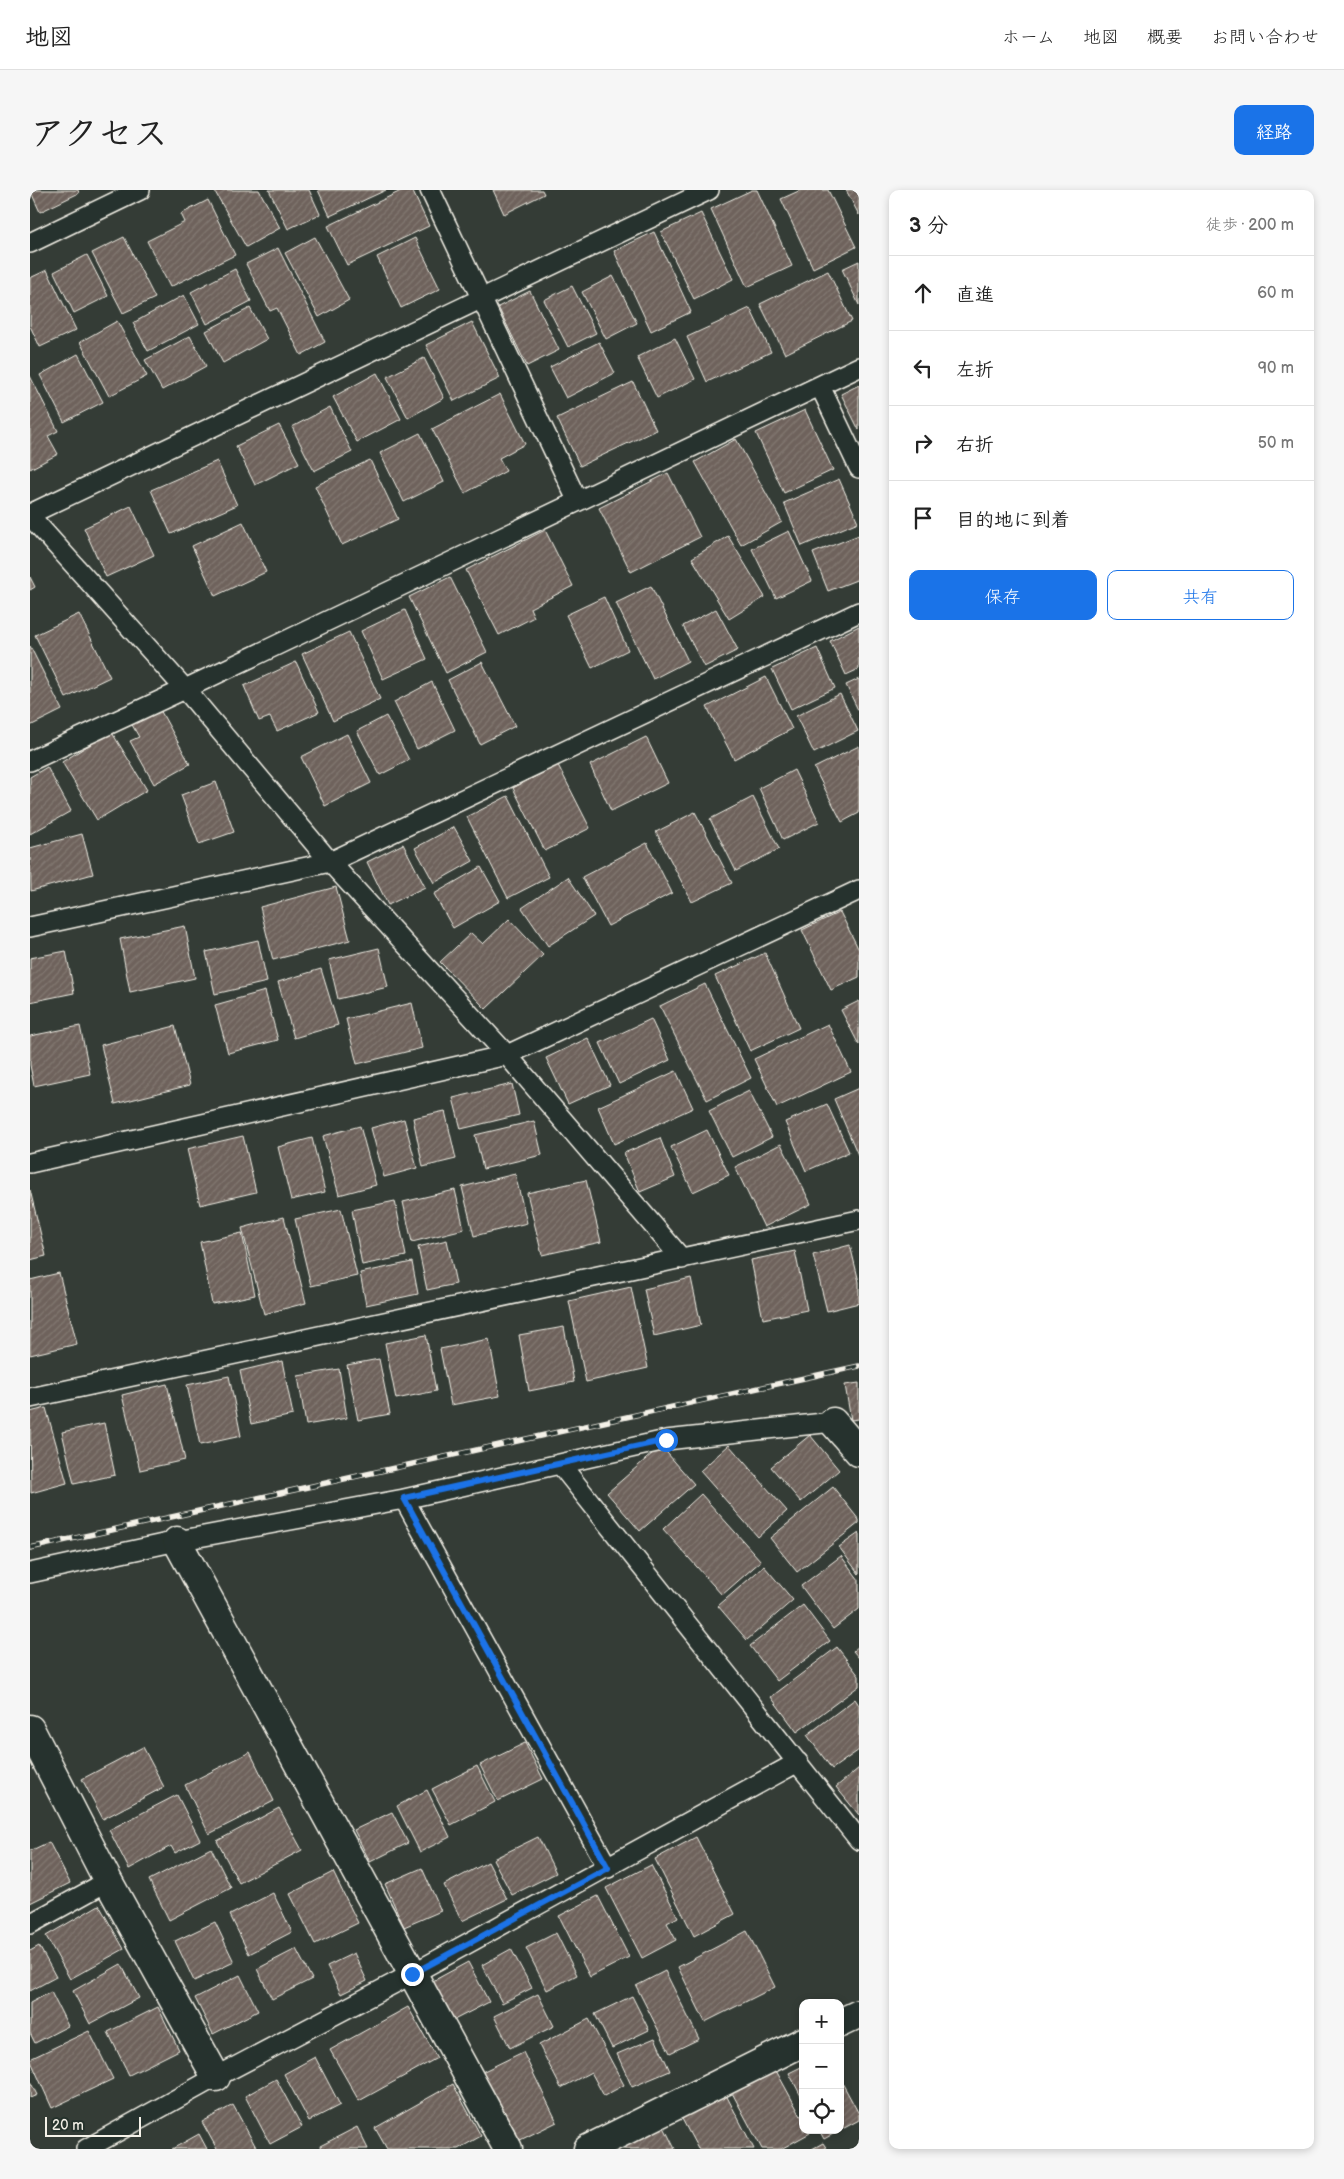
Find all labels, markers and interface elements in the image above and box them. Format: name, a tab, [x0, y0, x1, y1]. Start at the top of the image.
text: 地図	[25, 23, 73, 52]
text: ホーム	[1002, 27, 1055, 48]
text: 地図	[1083, 27, 1119, 48]
text: 概要	[1147, 27, 1183, 48]
text: お問い合わせ	[1211, 27, 1319, 48]
button: 経路	[1234, 105, 1314, 155]
text: アクセス	[30, 113, 168, 156]
text: 3 分	[909, 213, 948, 238]
text: 徒歩 · 200 m	[1206, 216, 1294, 235]
icon: ahead	[909, 279, 937, 307]
text: 直進	[956, 284, 994, 307]
text: 60 m	[1257, 284, 1294, 303]
icon: left	[909, 354, 937, 382]
text: 左折	[956, 359, 994, 382]
text: 90 m	[1258, 359, 1294, 378]
icon: right	[909, 429, 937, 457]
text: 右折	[956, 434, 994, 457]
text: 50 m	[1258, 434, 1294, 453]
icon: arrive	[909, 504, 937, 532]
text: 目的地に到着	[956, 509, 1070, 532]
button: 保存	[909, 570, 1097, 620]
button: 共有	[1107, 570, 1294, 620]
route start	[655, 1429, 678, 1452]
route end	[401, 1963, 424, 1986]
map controls	[799, 1999, 844, 2134]
button: +	[799, 1999, 844, 2044]
button: −	[799, 2044, 844, 2089]
button: locate	[799, 2089, 844, 2134]
scale bar	[45, 2114, 141, 2137]
text: 20 m	[52, 2117, 84, 2134]

